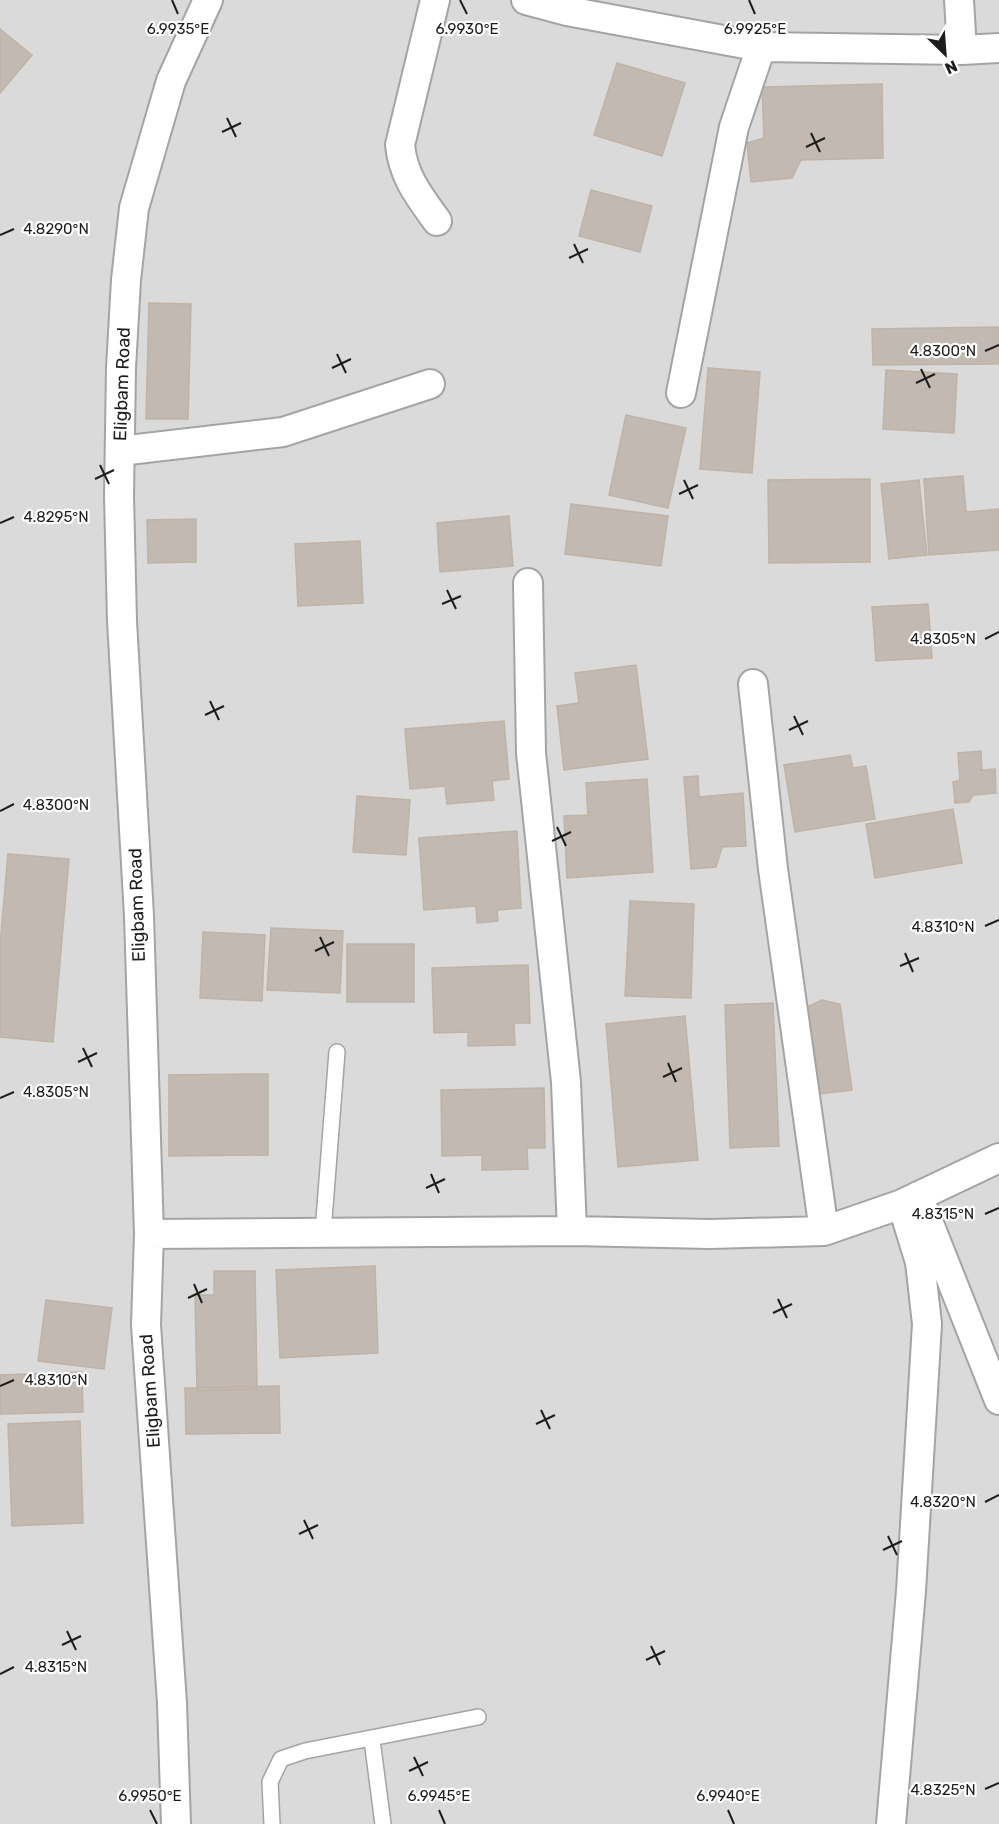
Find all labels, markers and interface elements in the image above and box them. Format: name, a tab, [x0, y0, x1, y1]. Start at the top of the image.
text: 6.9935°E	[147, 20, 209, 38]
text: 6.9930°E	[435, 20, 499, 38]
text: 6.9925°E	[724, 20, 786, 38]
north arrow	[915, 24, 975, 84]
text: N	[942, 56, 960, 78]
text: 4.8290°N	[23, 220, 89, 238]
street label: Eligbam Road	[109, 327, 135, 441]
text: 4.8300°N	[910, 342, 976, 360]
text: 4.8295°N	[23, 508, 89, 526]
text: 4.8305°N	[910, 630, 976, 648]
text: 4.8300°N	[23, 796, 89, 814]
street label: Eligbam Road	[124, 848, 150, 962]
text: 4.8310°N	[911, 918, 975, 936]
text: 4.8305°N	[23, 1083, 89, 1101]
text: 4.8315°N	[912, 1205, 974, 1223]
street label: Eligbam Road	[135, 1333, 165, 1449]
text: 4.8310°N	[24, 1371, 88, 1389]
text: 4.8320°N	[910, 1493, 976, 1511]
text: 4.8315°N	[25, 1658, 87, 1676]
text: 4.8325°N	[910, 1781, 976, 1799]
text: 6.9950°E	[118, 1787, 182, 1805]
text: 6.9945°E	[408, 1787, 470, 1805]
text: 6.9940°E	[696, 1787, 760, 1805]

